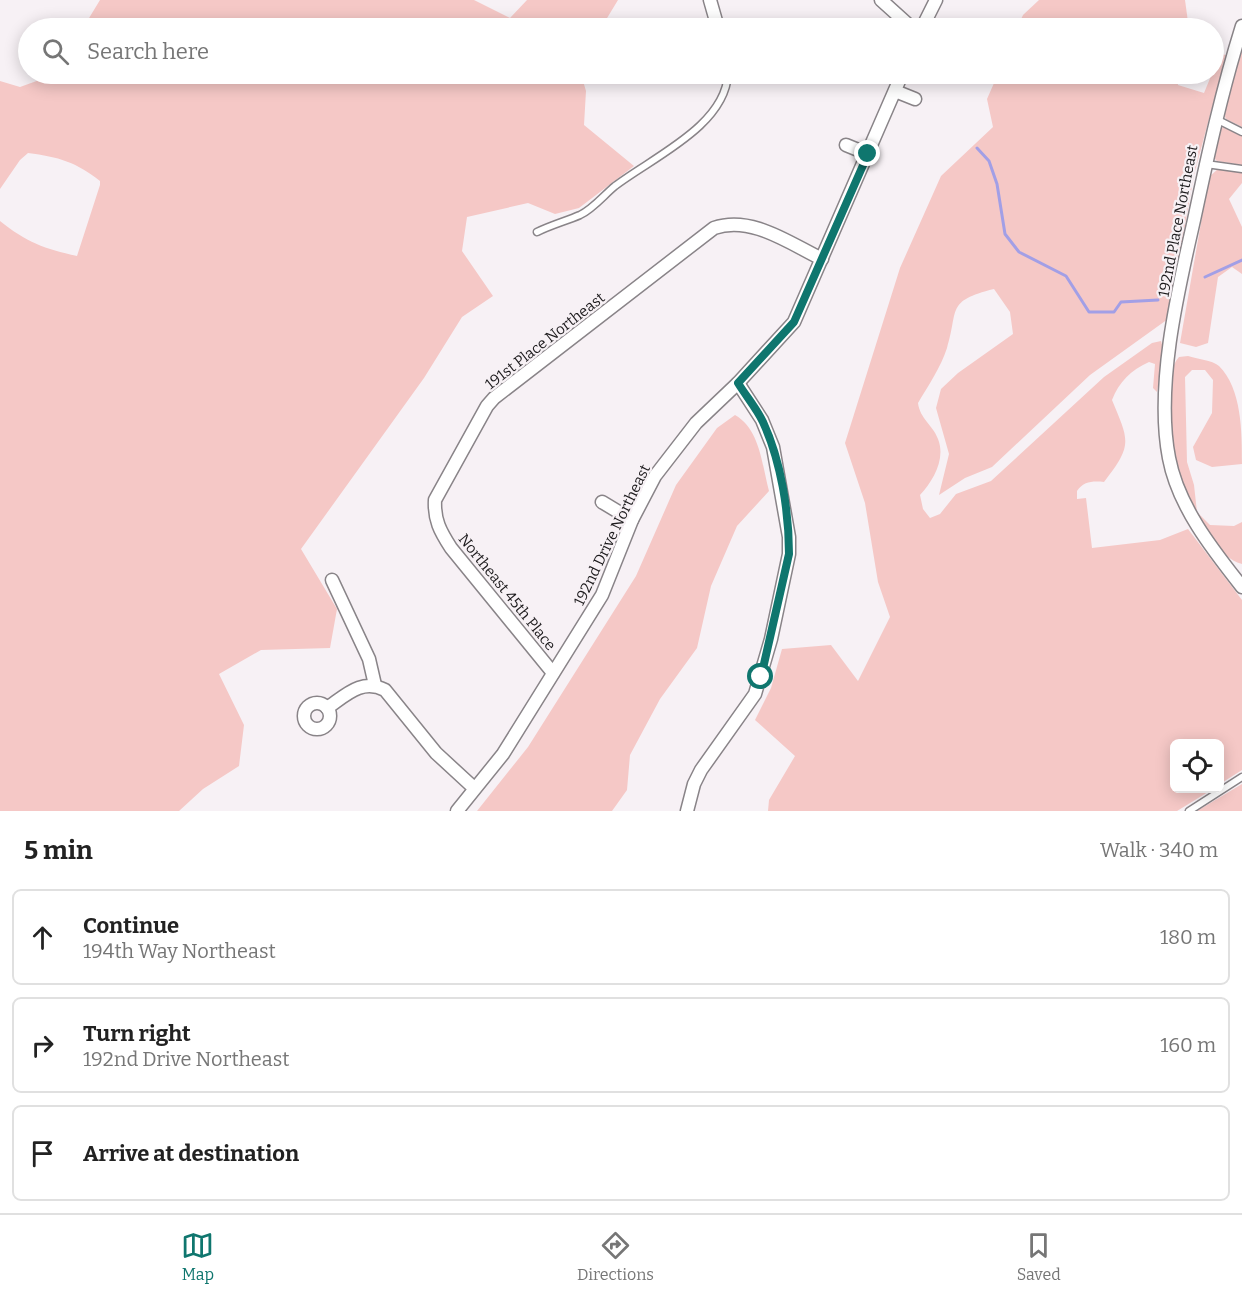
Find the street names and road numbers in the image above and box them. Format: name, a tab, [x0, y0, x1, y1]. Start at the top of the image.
street label: 192nd Place Northeast	[1154, 143, 1202, 299]
street label: 191st Place Northeast	[482, 288, 609, 393]
street label: 192nd Drive Northeast	[570, 461, 654, 609]
street label: Northeast 45th Place	[455, 530, 559, 654]

